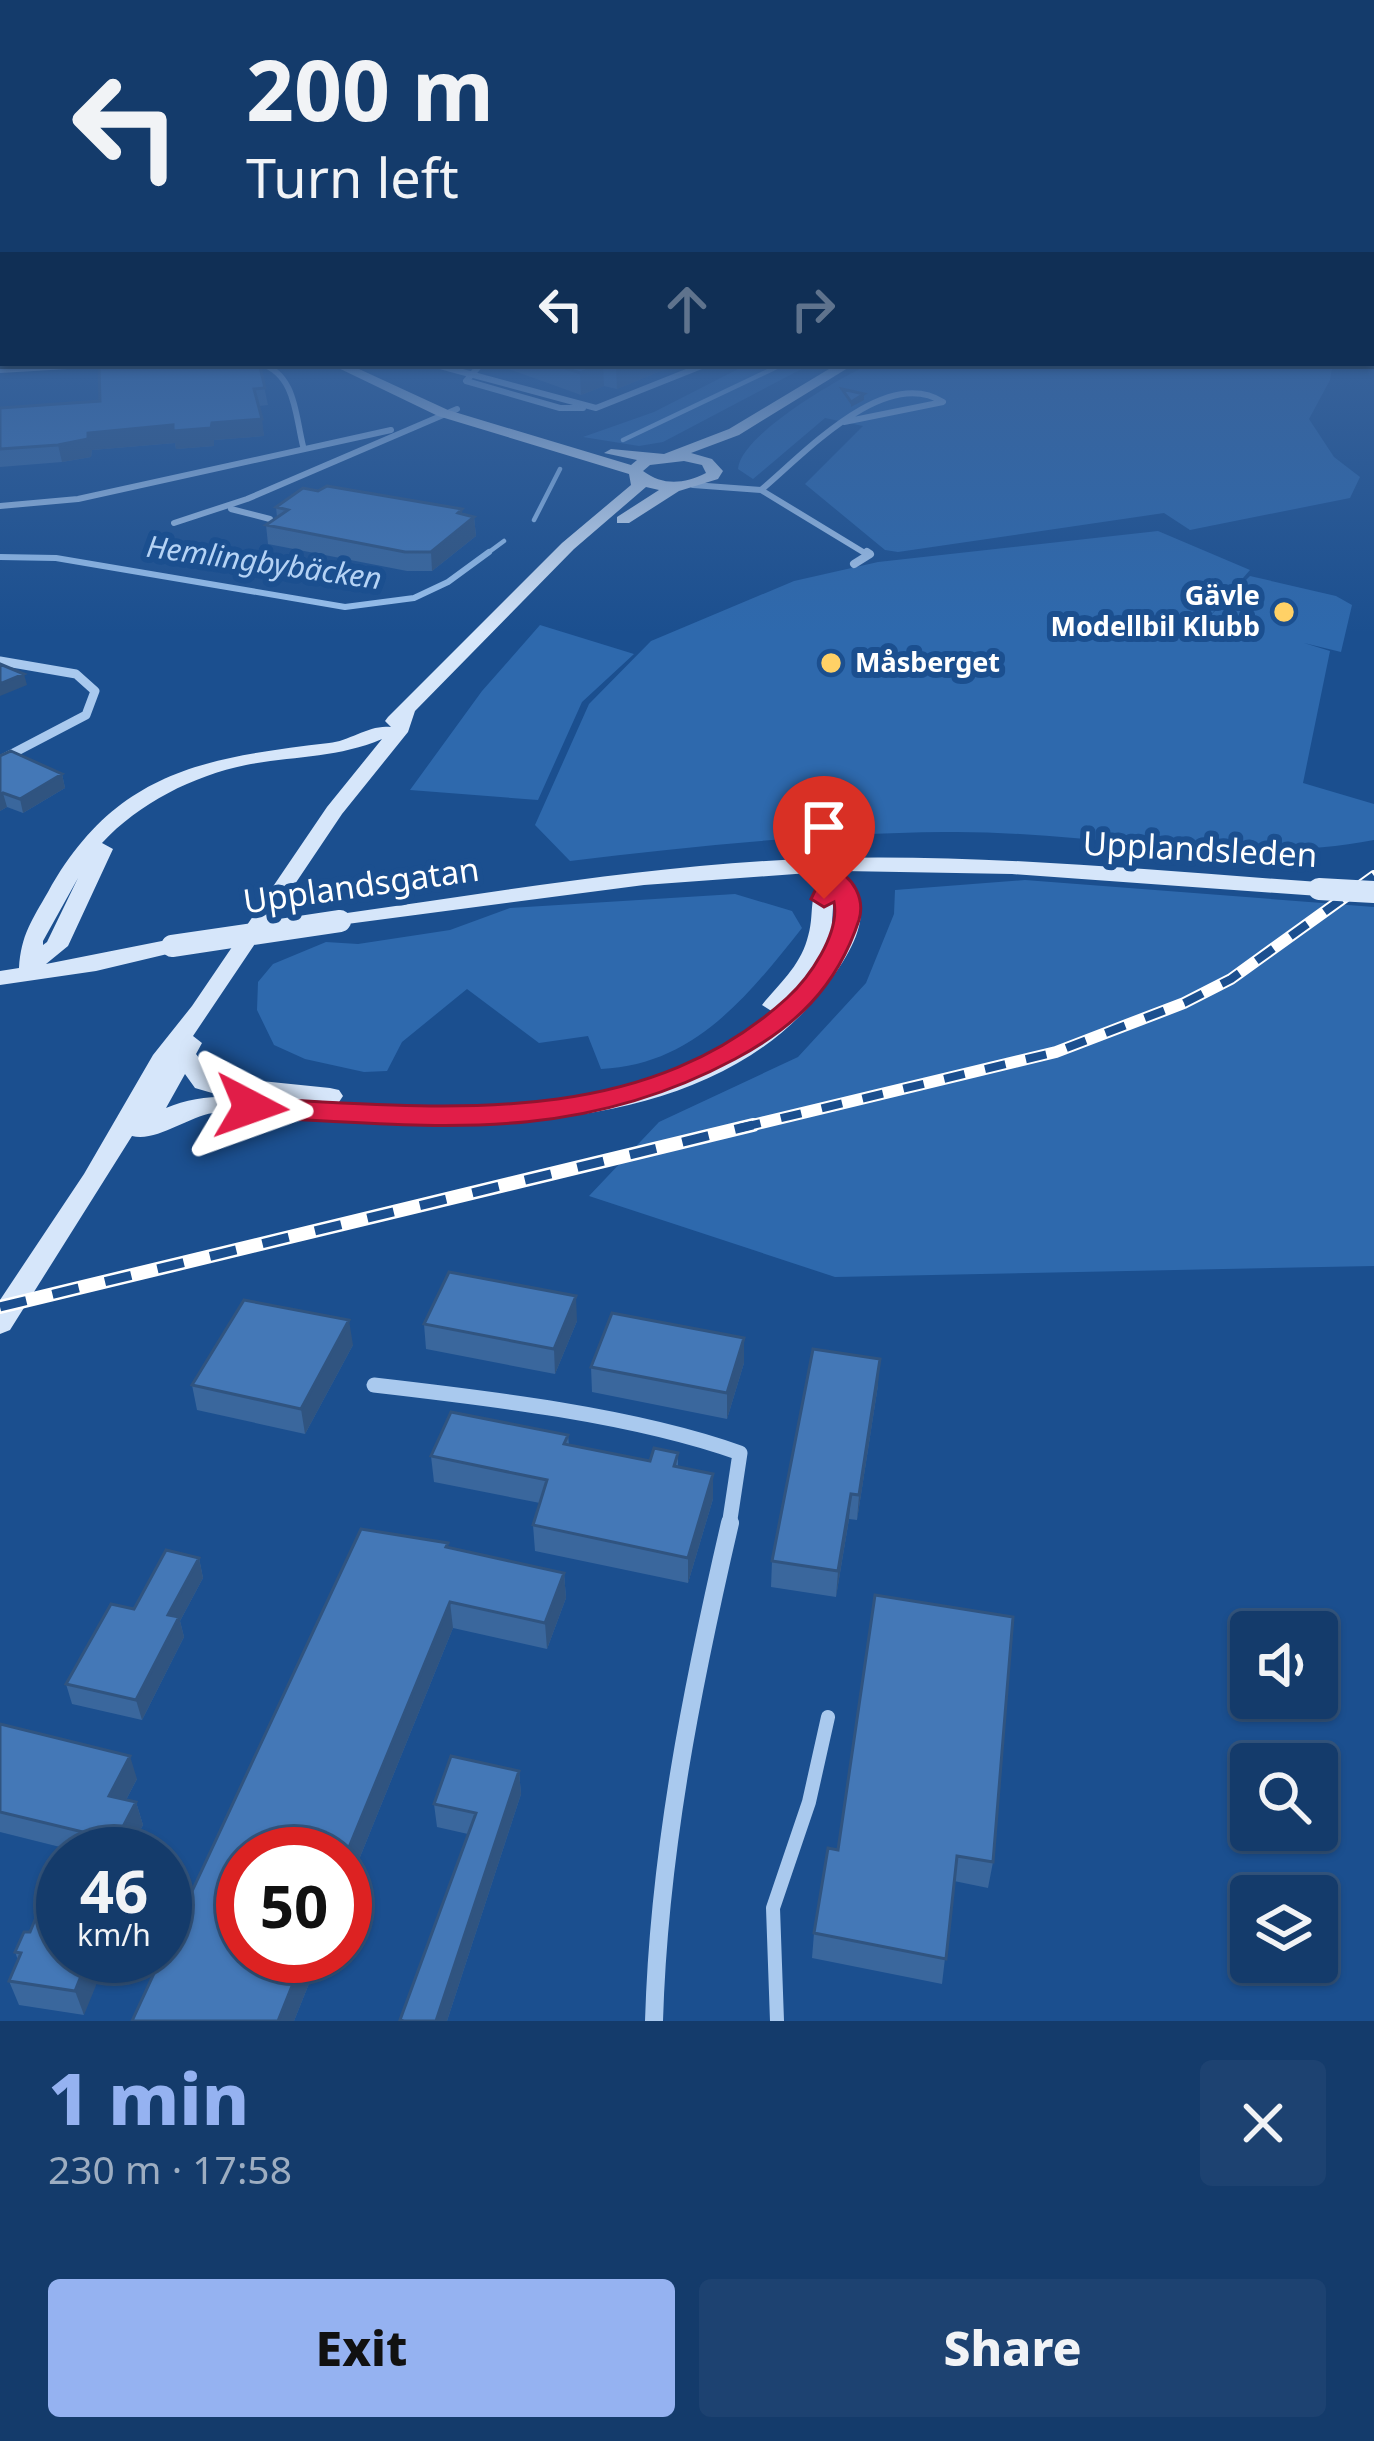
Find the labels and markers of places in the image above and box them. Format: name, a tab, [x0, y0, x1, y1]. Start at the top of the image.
place label: Gävle Modellbil Klubb	[1051, 576, 1260, 644]
marker: Gävle Modellbil Klubb	[1271, 599, 1297, 625]
place label: Måsberget	[855, 643, 1000, 680]
marker: Måsberget	[818, 650, 844, 676]
pin	[773, 776, 875, 899]

